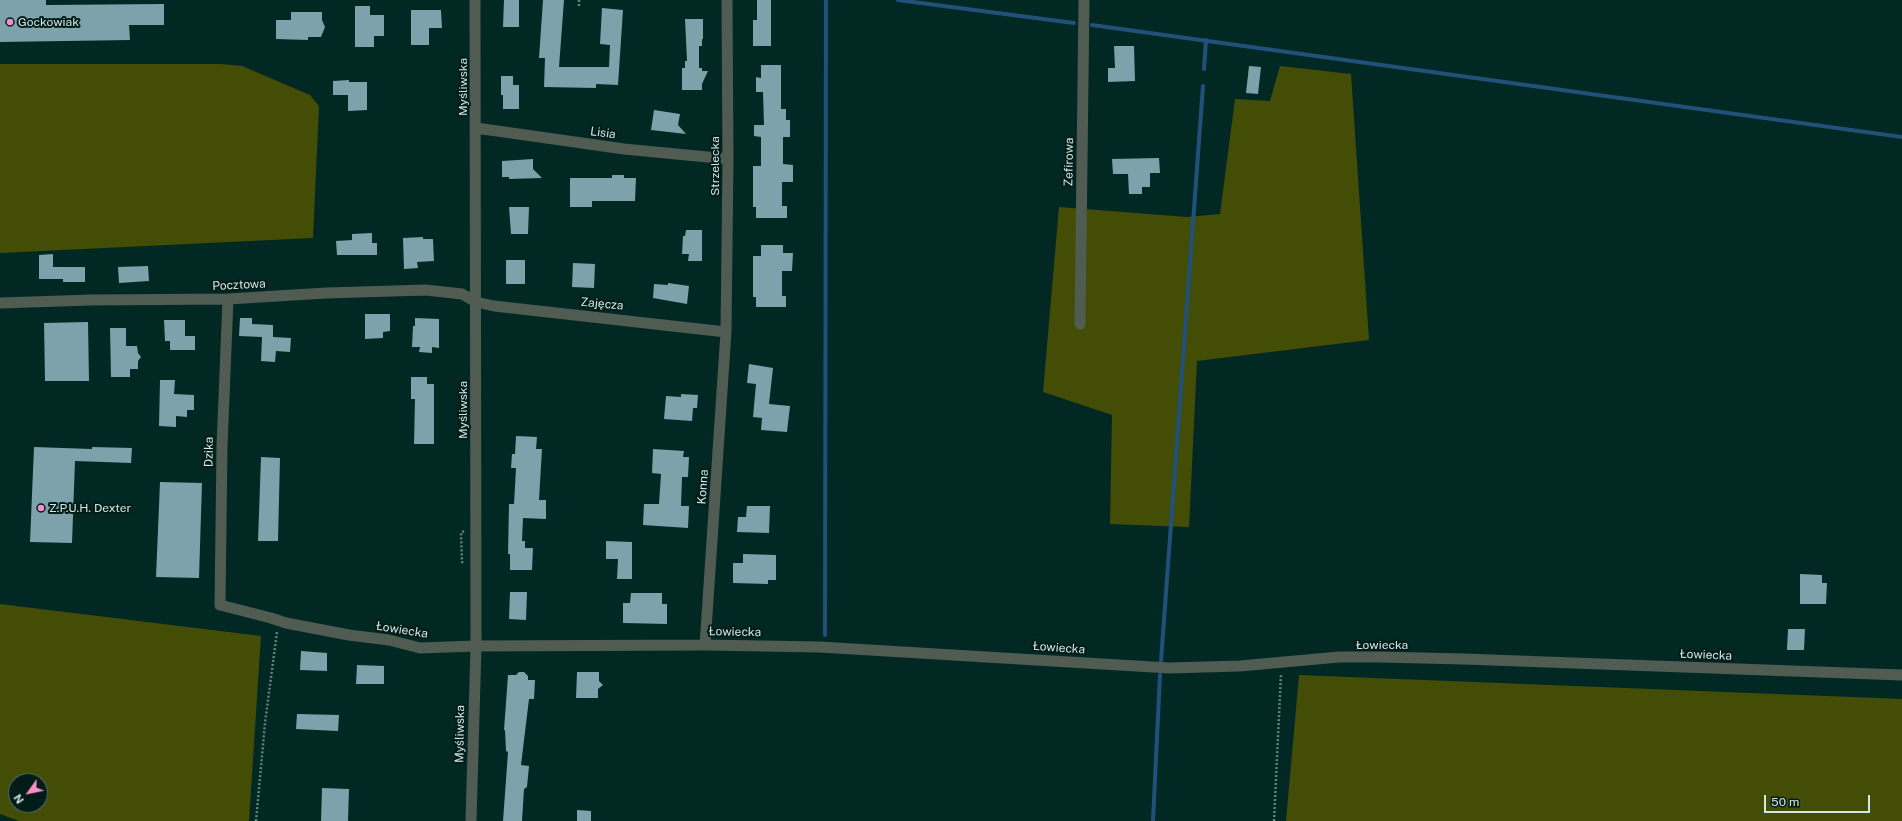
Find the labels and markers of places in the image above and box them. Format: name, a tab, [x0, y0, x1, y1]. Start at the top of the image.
place label: Gockowiak	[18, 15, 79, 29]
marker: Gockowiak	[5, 17, 15, 27]
place label: Z.P.U.H. Dexter	[49, 501, 131, 515]
marker: Z.P.U.H. Dexter	[36, 503, 46, 513]

